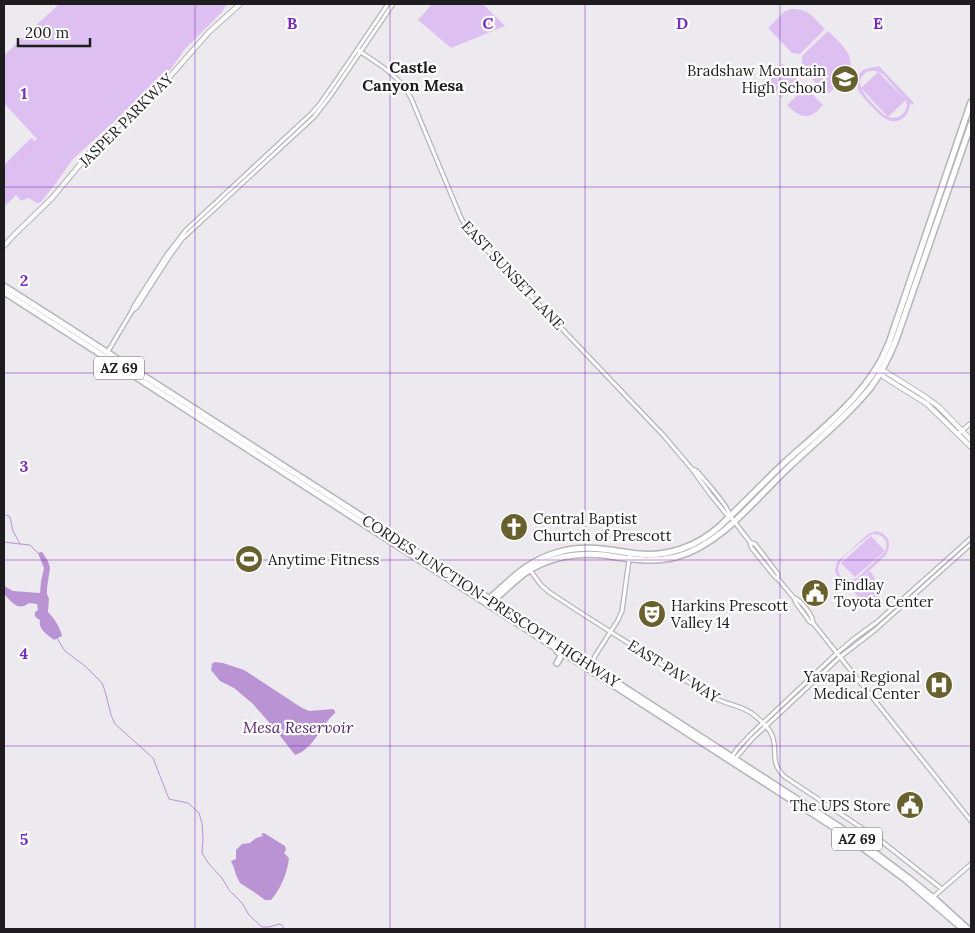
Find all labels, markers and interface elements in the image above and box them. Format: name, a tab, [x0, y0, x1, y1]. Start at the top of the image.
text: B	[287, 13, 298, 33]
text: C	[482, 13, 494, 33]
text: D	[676, 13, 688, 33]
text: E	[873, 13, 883, 33]
scale bar	[18, 15, 90, 47]
text: 200 m	[25, 23, 69, 42]
district label: Castle Canyon Mesa	[362, 57, 464, 95]
place label: Bradshaw Mountain High School	[687, 61, 826, 97]
school or university icon: Bradshaw Mountain High School	[830, 64, 860, 94]
street label: JASPER PARKWAY	[74, 69, 177, 172]
text: 1	[21, 83, 27, 103]
street label: EAST SUNSET LANE	[457, 216, 569, 334]
text: 2	[20, 270, 28, 290]
road number: AZ 69	[94, 356, 144, 379]
text: 3	[20, 456, 29, 476]
place label: Central Baptist Churtch of Prescott	[533, 509, 672, 545]
street label: CORDES JUNCTION–PRESCOTT HIGHWAY	[359, 510, 624, 692]
church icon: Central Baptist Churtch of Prescott	[499, 512, 529, 542]
sports icon: Anytime Fitness	[234, 544, 264, 574]
place label: Anytime Fitness	[267, 550, 379, 569]
place label: Findlay Toyota Center	[834, 575, 934, 611]
public building icon: Findlay Toyota Center	[800, 578, 830, 608]
place label: Harkins Prescott Valley 14	[670, 596, 788, 632]
theatre icon: Harkins Prescott Valley 14	[637, 599, 667, 629]
street label: EAST PAV WAY	[625, 635, 724, 707]
text: 4	[20, 643, 29, 663]
place label: Yavapai Regional Medical Center	[803, 667, 921, 703]
hospital icon: Yavapai Regional Medical Center	[924, 670, 954, 700]
water label: Mesa Reservoir	[243, 717, 354, 737]
public building icon: The UPS Store	[895, 790, 925, 820]
place label: The UPS Store	[790, 796, 891, 815]
road number: AZ 69	[832, 828, 882, 851]
text: 5	[20, 829, 29, 849]

